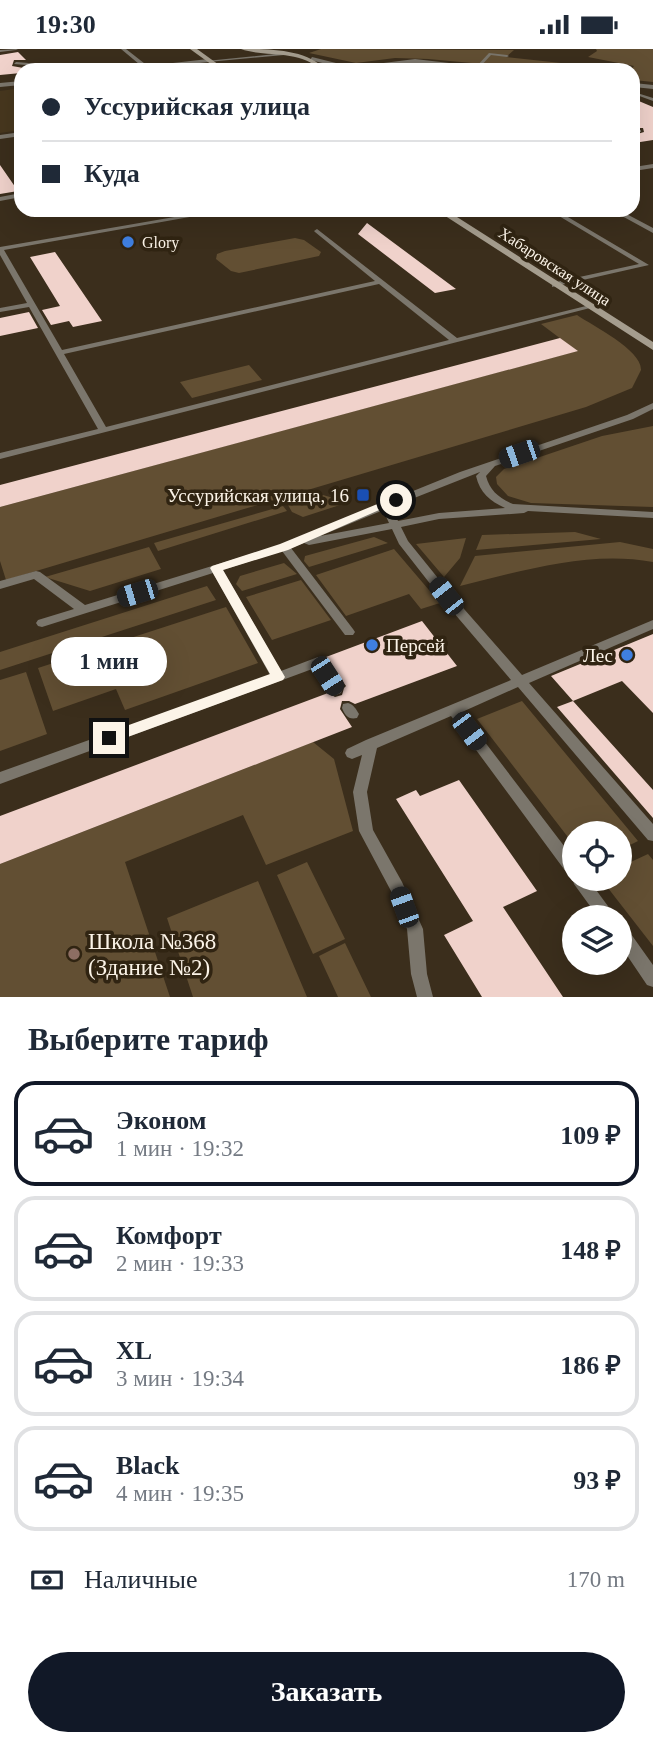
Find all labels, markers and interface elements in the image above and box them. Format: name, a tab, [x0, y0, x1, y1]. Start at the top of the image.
text: 19:30	[35, 10, 96, 39]
text: Уссурийская улица	[84, 92, 310, 121]
text: Куда	[84, 159, 140, 188]
street label: Хабаровская улица	[495, 224, 614, 310]
marker: Glory	[120, 234, 136, 250]
place label: Glory	[142, 234, 179, 252]
car	[496, 437, 543, 471]
route start	[380, 484, 412, 516]
place label: Уссурийская улица, 16	[167, 485, 349, 506]
marker: Уссурийская улица, 16	[355, 487, 371, 503]
car	[425, 573, 468, 619]
car	[114, 577, 161, 609]
place label: Персей	[386, 635, 445, 656]
callout: 1 мин	[51, 637, 167, 685]
marker: Персей	[364, 637, 380, 653]
place label: Лес	[583, 645, 613, 666]
marker: Лес	[619, 647, 635, 663]
text: 1 мин	[79, 649, 139, 674]
car	[307, 653, 348, 699]
car	[448, 708, 491, 754]
route end	[93, 722, 125, 754]
map controls	[562, 821, 632, 975]
button: locate	[562, 821, 632, 891]
car	[387, 884, 422, 930]
button: layers	[562, 905, 632, 975]
place label: Школа №368 (Здание №2)	[88, 929, 216, 980]
marker: Школа №368 (Здание №2)	[66, 946, 82, 962]
text: Выберите тариф	[28, 1021, 269, 1057]
icon: car	[32, 1102, 95, 1165]
text: Эконом	[116, 1106, 206, 1135]
text: 109 ₽	[560, 1121, 621, 1150]
text: 1 мин · 19:32	[116, 1136, 244, 1161]
icon: car	[32, 1217, 95, 1280]
text: Комфорт	[116, 1221, 222, 1250]
text: 148 ₽	[560, 1236, 621, 1265]
text: 2 мин · 19:33	[116, 1251, 244, 1276]
icon: car	[32, 1332, 95, 1395]
text: XL	[116, 1336, 152, 1365]
text: 186 ₽	[560, 1351, 621, 1380]
text: 3 мин · 19:34	[116, 1366, 244, 1391]
icon: car	[32, 1447, 95, 1510]
text: Black	[116, 1451, 180, 1480]
text: 93 ₽	[573, 1466, 621, 1495]
text: 4 мин · 19:35	[116, 1481, 244, 1506]
icon: cash	[28, 1561, 66, 1599]
text: Наличные	[84, 1565, 197, 1594]
text: 170 m	[567, 1567, 625, 1592]
button: Заказать	[28, 1652, 625, 1732]

